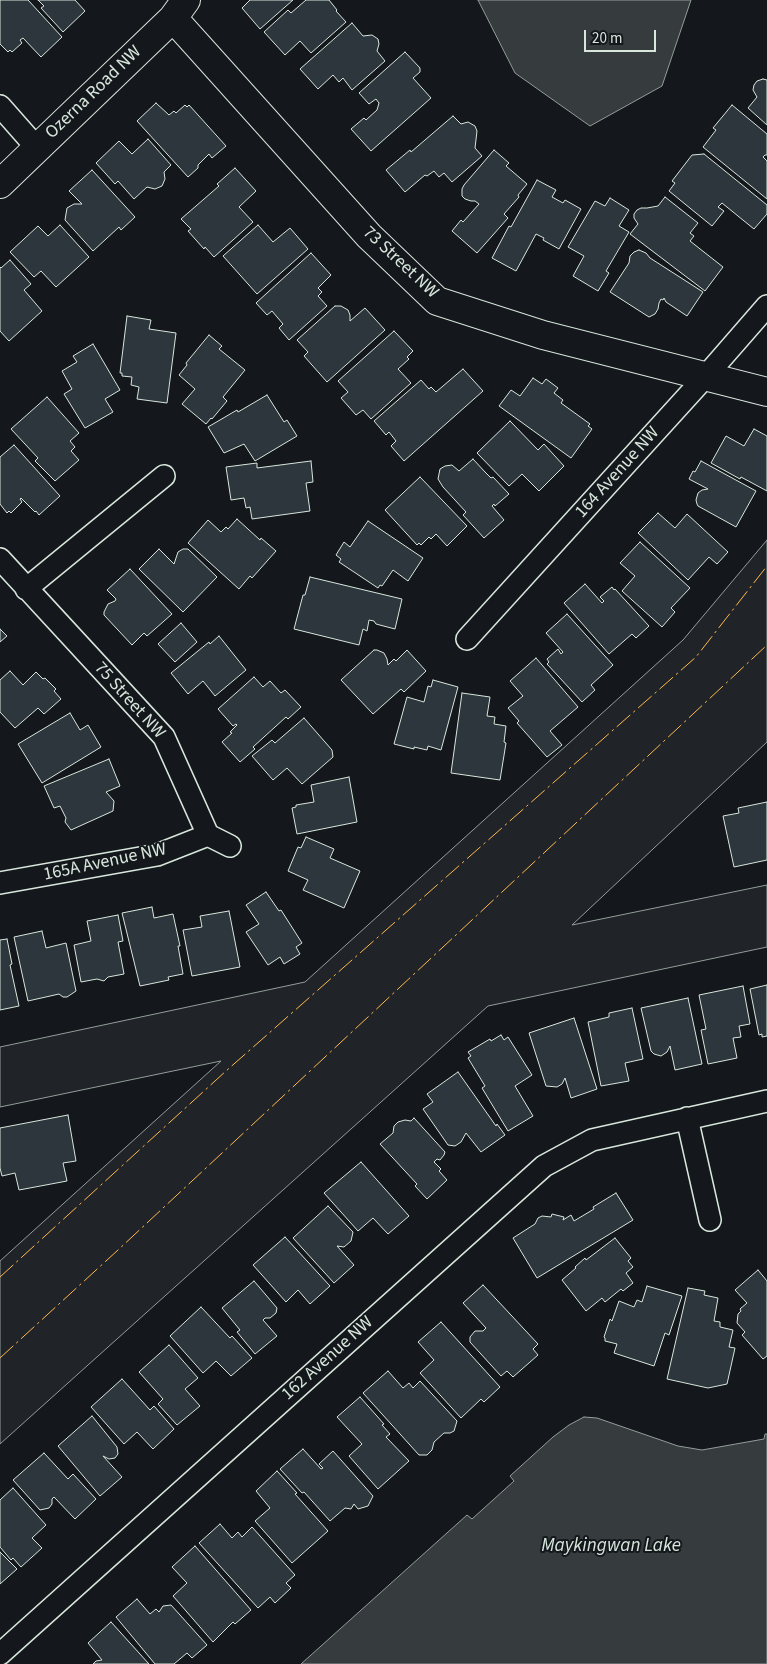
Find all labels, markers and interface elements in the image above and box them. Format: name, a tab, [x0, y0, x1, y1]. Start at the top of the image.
scale bar	[587, 20, 660, 52]
text: 20 m	[592, 28, 622, 49]
street label: Ozerna Road NW	[42, 42, 146, 144]
street label: 73 Street NW	[358, 222, 442, 304]
street label: 164 Avenue NW	[571, 423, 665, 523]
street label: 75 Street NW	[89, 658, 169, 744]
street label: 165A Avenue NW	[42, 839, 168, 887]
street label: 162 Avenue NW	[278, 1312, 378, 1406]
water label: Maykingwan Lake	[541, 1536, 681, 1558]

